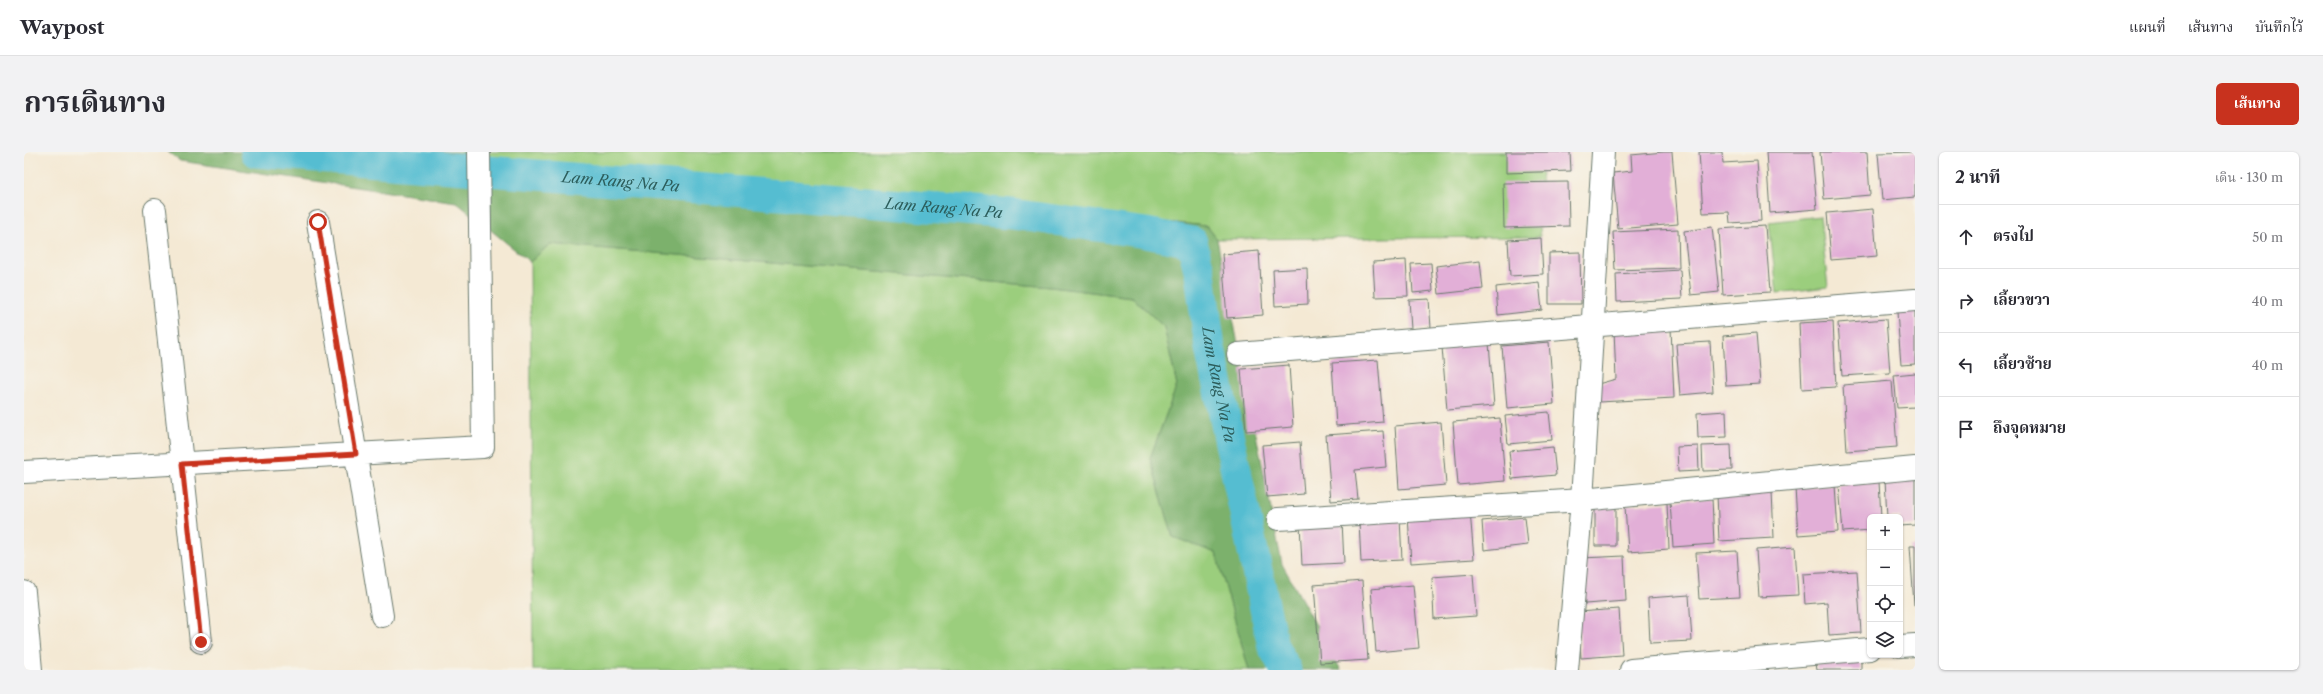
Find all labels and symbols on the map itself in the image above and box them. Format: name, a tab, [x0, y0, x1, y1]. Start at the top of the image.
water label: Lam Rang Na Pa	[560, 167, 681, 196]
water label: Lam Rang Na Pa	[883, 194, 1003, 222]
route start	[309, 213, 327, 231]
water label: Lam Rang Na Pa	[1198, 324, 1240, 444]
route end	[192, 633, 210, 651]

